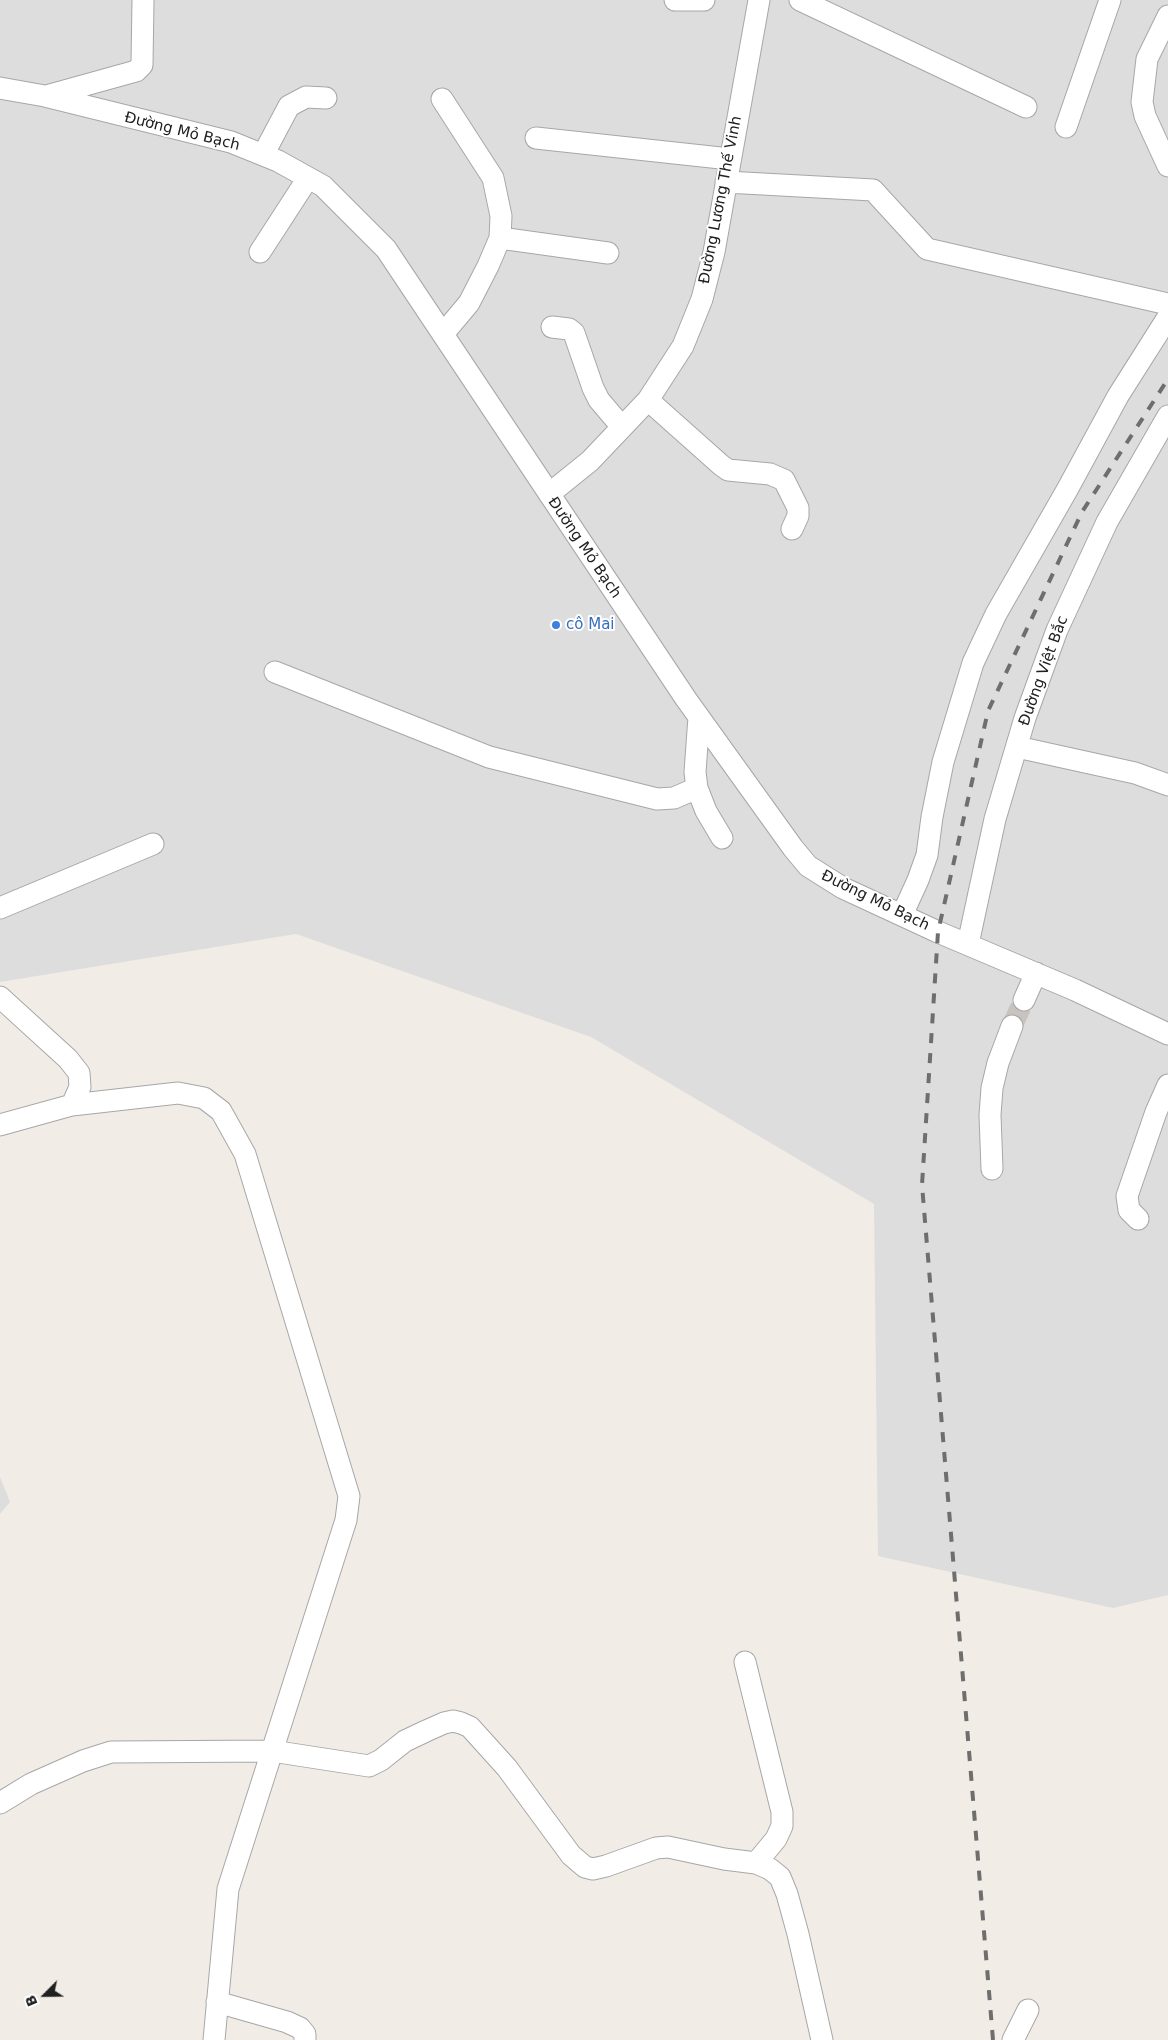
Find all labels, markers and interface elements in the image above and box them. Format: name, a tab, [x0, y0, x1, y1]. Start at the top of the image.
street label: Đường Mỏ Bạch	[122, 109, 242, 155]
street label: Đường Lương Thế Vinh	[696, 114, 746, 286]
street label: Đường Mỏ Bạch	[543, 494, 625, 602]
street label: Đường Việt Bắc	[1016, 614, 1072, 728]
place label: cô Mai	[566, 616, 614, 634]
marker: cô Mai	[550, 619, 562, 631]
street label: Đường Mỏ Bạch	[818, 867, 932, 935]
north arrow	[20, 1970, 70, 2020]
text: B	[22, 1993, 41, 2009]

